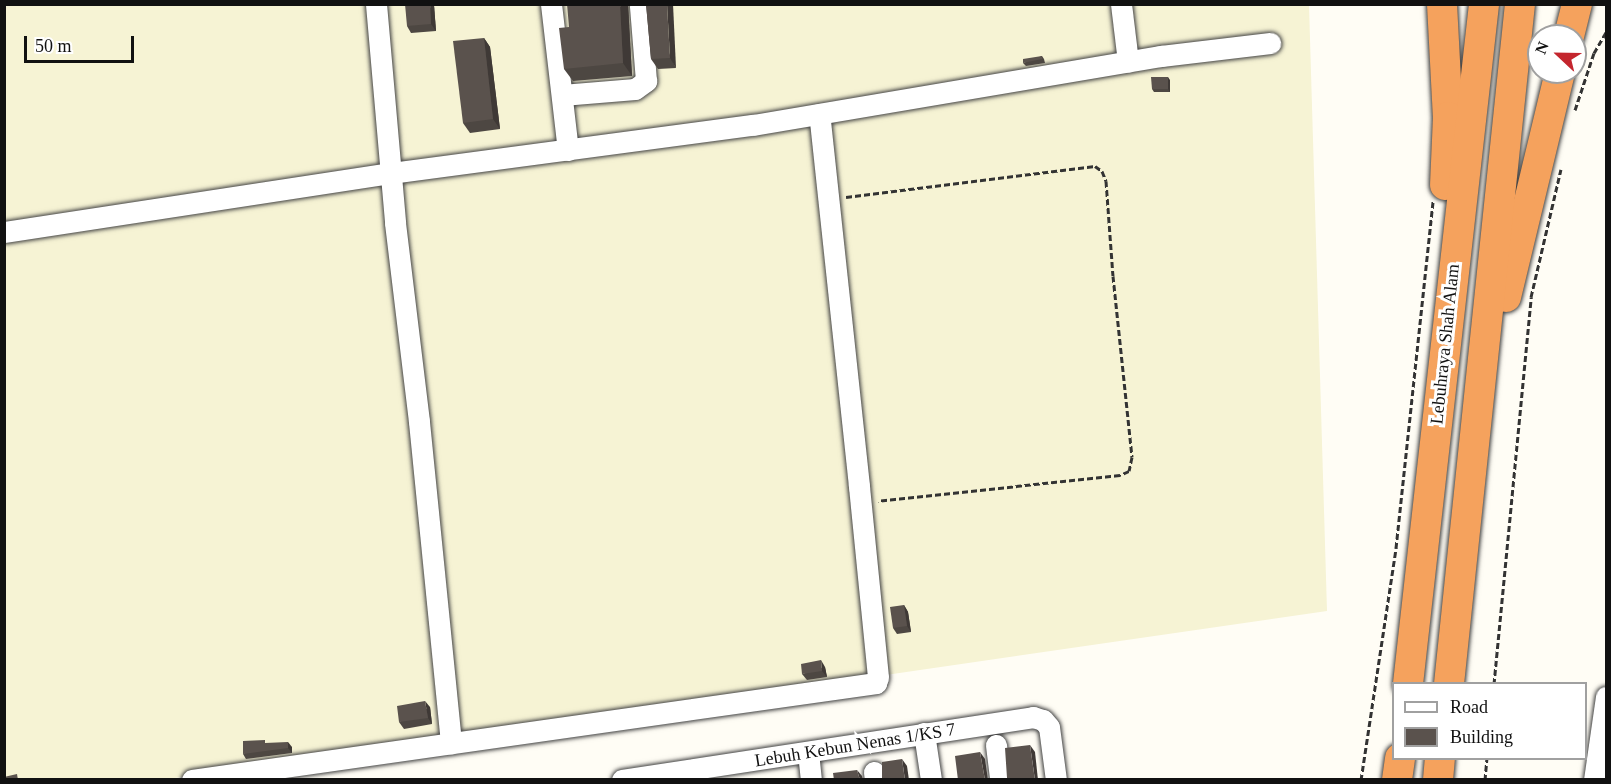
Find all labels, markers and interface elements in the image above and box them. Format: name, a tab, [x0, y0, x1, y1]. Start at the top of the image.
scale bar	[27, 24, 136, 62]
north arrow	[1527, 24, 1587, 84]
text: 50 m	[35, 36, 72, 56]
text: N	[1532, 39, 1552, 56]
street label: Lebuhraya Shah Alam	[1426, 262, 1464, 426]
legend	[1392, 682, 1587, 760]
text: Road	[1450, 697, 1488, 717]
street label: Lebuh Kebun Nenas 1/KS 7	[753, 718, 957, 772]
text: Building	[1450, 727, 1513, 747]

